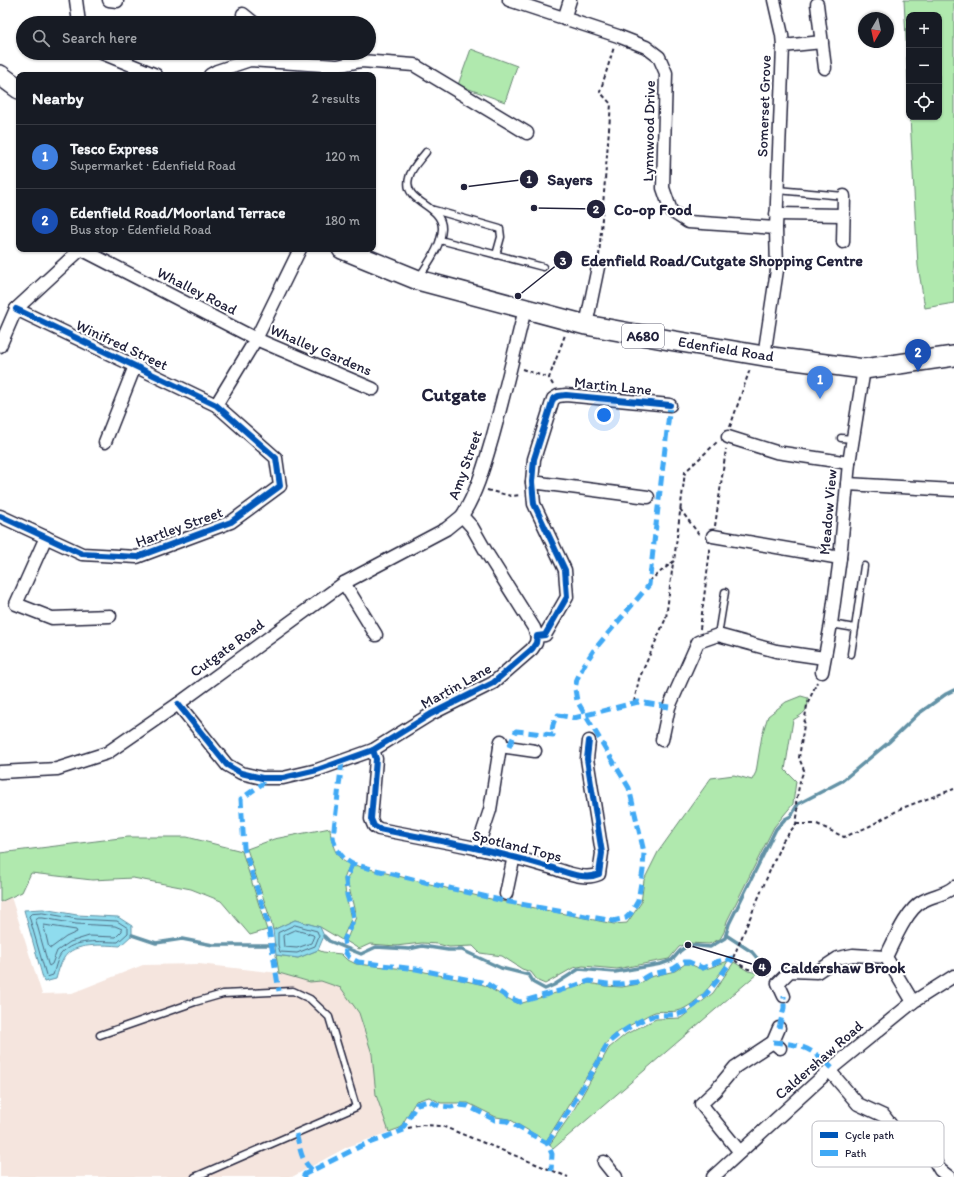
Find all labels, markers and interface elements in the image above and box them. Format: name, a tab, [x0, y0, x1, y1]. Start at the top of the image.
north arrow	[858, 12, 894, 48]
map controls	[906, 12, 942, 120]
button: +	[906, 12, 942, 48]
search box	[16, 16, 376, 60]
icon: search	[30, 27, 52, 49]
text: Search here	[62, 29, 137, 47]
button: −	[906, 48, 942, 84]
street label: Somerset Grove	[753, 55, 775, 157]
street label: Lynnwood Drive	[639, 80, 659, 182]
button: locate	[906, 84, 942, 120]
text: Nearby	[32, 88, 84, 108]
text: 2 results	[312, 91, 360, 106]
text: Tesco Express	[70, 140, 159, 158]
text: 1	[42, 149, 48, 164]
text: 120 m	[325, 149, 360, 164]
text: Supermarket · Edenfield Road	[70, 158, 236, 173]
callout: Sayers	[519, 165, 601, 193]
text: Sayers	[547, 170, 593, 190]
text: 1	[526, 172, 532, 186]
callout: Co-op Food	[586, 195, 700, 223]
text: Co-op Food	[614, 200, 693, 220]
text: 2	[593, 202, 600, 216]
text: Edenfield Road/Moorland Terrace	[70, 204, 286, 222]
text: 2	[42, 213, 48, 228]
text: 180 m	[325, 213, 360, 228]
text: Bus stop · Edenfield Road	[70, 222, 211, 237]
callout: Edenfield Road/Cutgate Shopping Centre	[553, 246, 870, 274]
text: Edenfield Road/Cutgate Shopping Centre	[581, 251, 863, 271]
text: 3	[560, 254, 567, 268]
street label: Whalley Road	[154, 263, 240, 319]
street label: Winifred Street	[73, 316, 171, 374]
street label: Whalley Gardens	[267, 320, 375, 380]
road number: A680	[622, 324, 664, 348]
street label: Edenfield Road	[677, 333, 775, 365]
pin: 2	[905, 339, 931, 372]
pin: 1	[807, 366, 833, 399]
street label: Martin Lane	[573, 373, 653, 399]
district label: Cutgate	[422, 383, 487, 406]
your location	[594, 405, 614, 425]
street label: Amy Street	[444, 427, 486, 502]
street label: Meadow View	[815, 468, 841, 556]
street label: Hartley Street	[133, 503, 225, 551]
street label: Cutgate Road	[187, 615, 268, 681]
street label: Martin Lane	[418, 659, 494, 713]
street label: Spotland Tops	[470, 826, 564, 866]
callout: Caldershaw Brook	[752, 953, 913, 981]
text: Caldershaw Brook	[781, 958, 906, 977]
text: 4	[758, 960, 766, 974]
street label: Caldershaw Road	[771, 1016, 867, 1103]
legend	[812, 1121, 944, 1167]
text: Cycle path	[845, 1129, 894, 1142]
text: Path	[845, 1147, 867, 1160]

